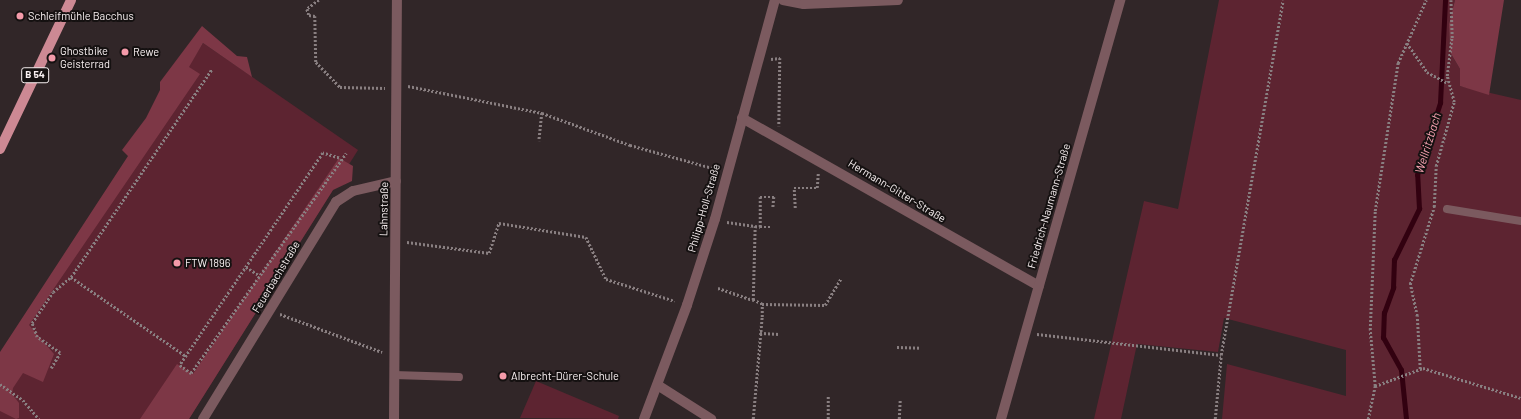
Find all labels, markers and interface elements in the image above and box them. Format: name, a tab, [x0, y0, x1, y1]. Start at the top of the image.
place label: Schleifmühle Bacchus	[28, 9, 134, 23]
marker: Schleifmühle Bacchus	[15, 11, 25, 21]
place label: Ghostbike Geisterrad	[60, 45, 110, 71]
place label: Rewe	[133, 45, 159, 59]
marker: Rewe	[120, 47, 130, 57]
marker: Ghostbike Geisterrad	[47, 53, 57, 63]
road number: B 54	[21, 67, 49, 83]
water label: Wellritzbach	[1412, 111, 1444, 175]
street label: Friedrich-Naumann-Straße	[1025, 142, 1073, 270]
street label: Hermann-Gitter-Straße	[846, 157, 948, 225]
street label: Philipp-Holl-Straße	[685, 162, 723, 254]
street label: Lahnstraße	[377, 182, 391, 236]
street label: Feuerbachstraße	[249, 239, 303, 315]
place label: FTW 1896	[185, 256, 230, 270]
marker: FTW 1896	[172, 258, 182, 268]
place label: Albrecht-Dürer-Schule	[511, 369, 619, 383]
marker: Albrecht-Dürer-Schule	[498, 371, 508, 381]

